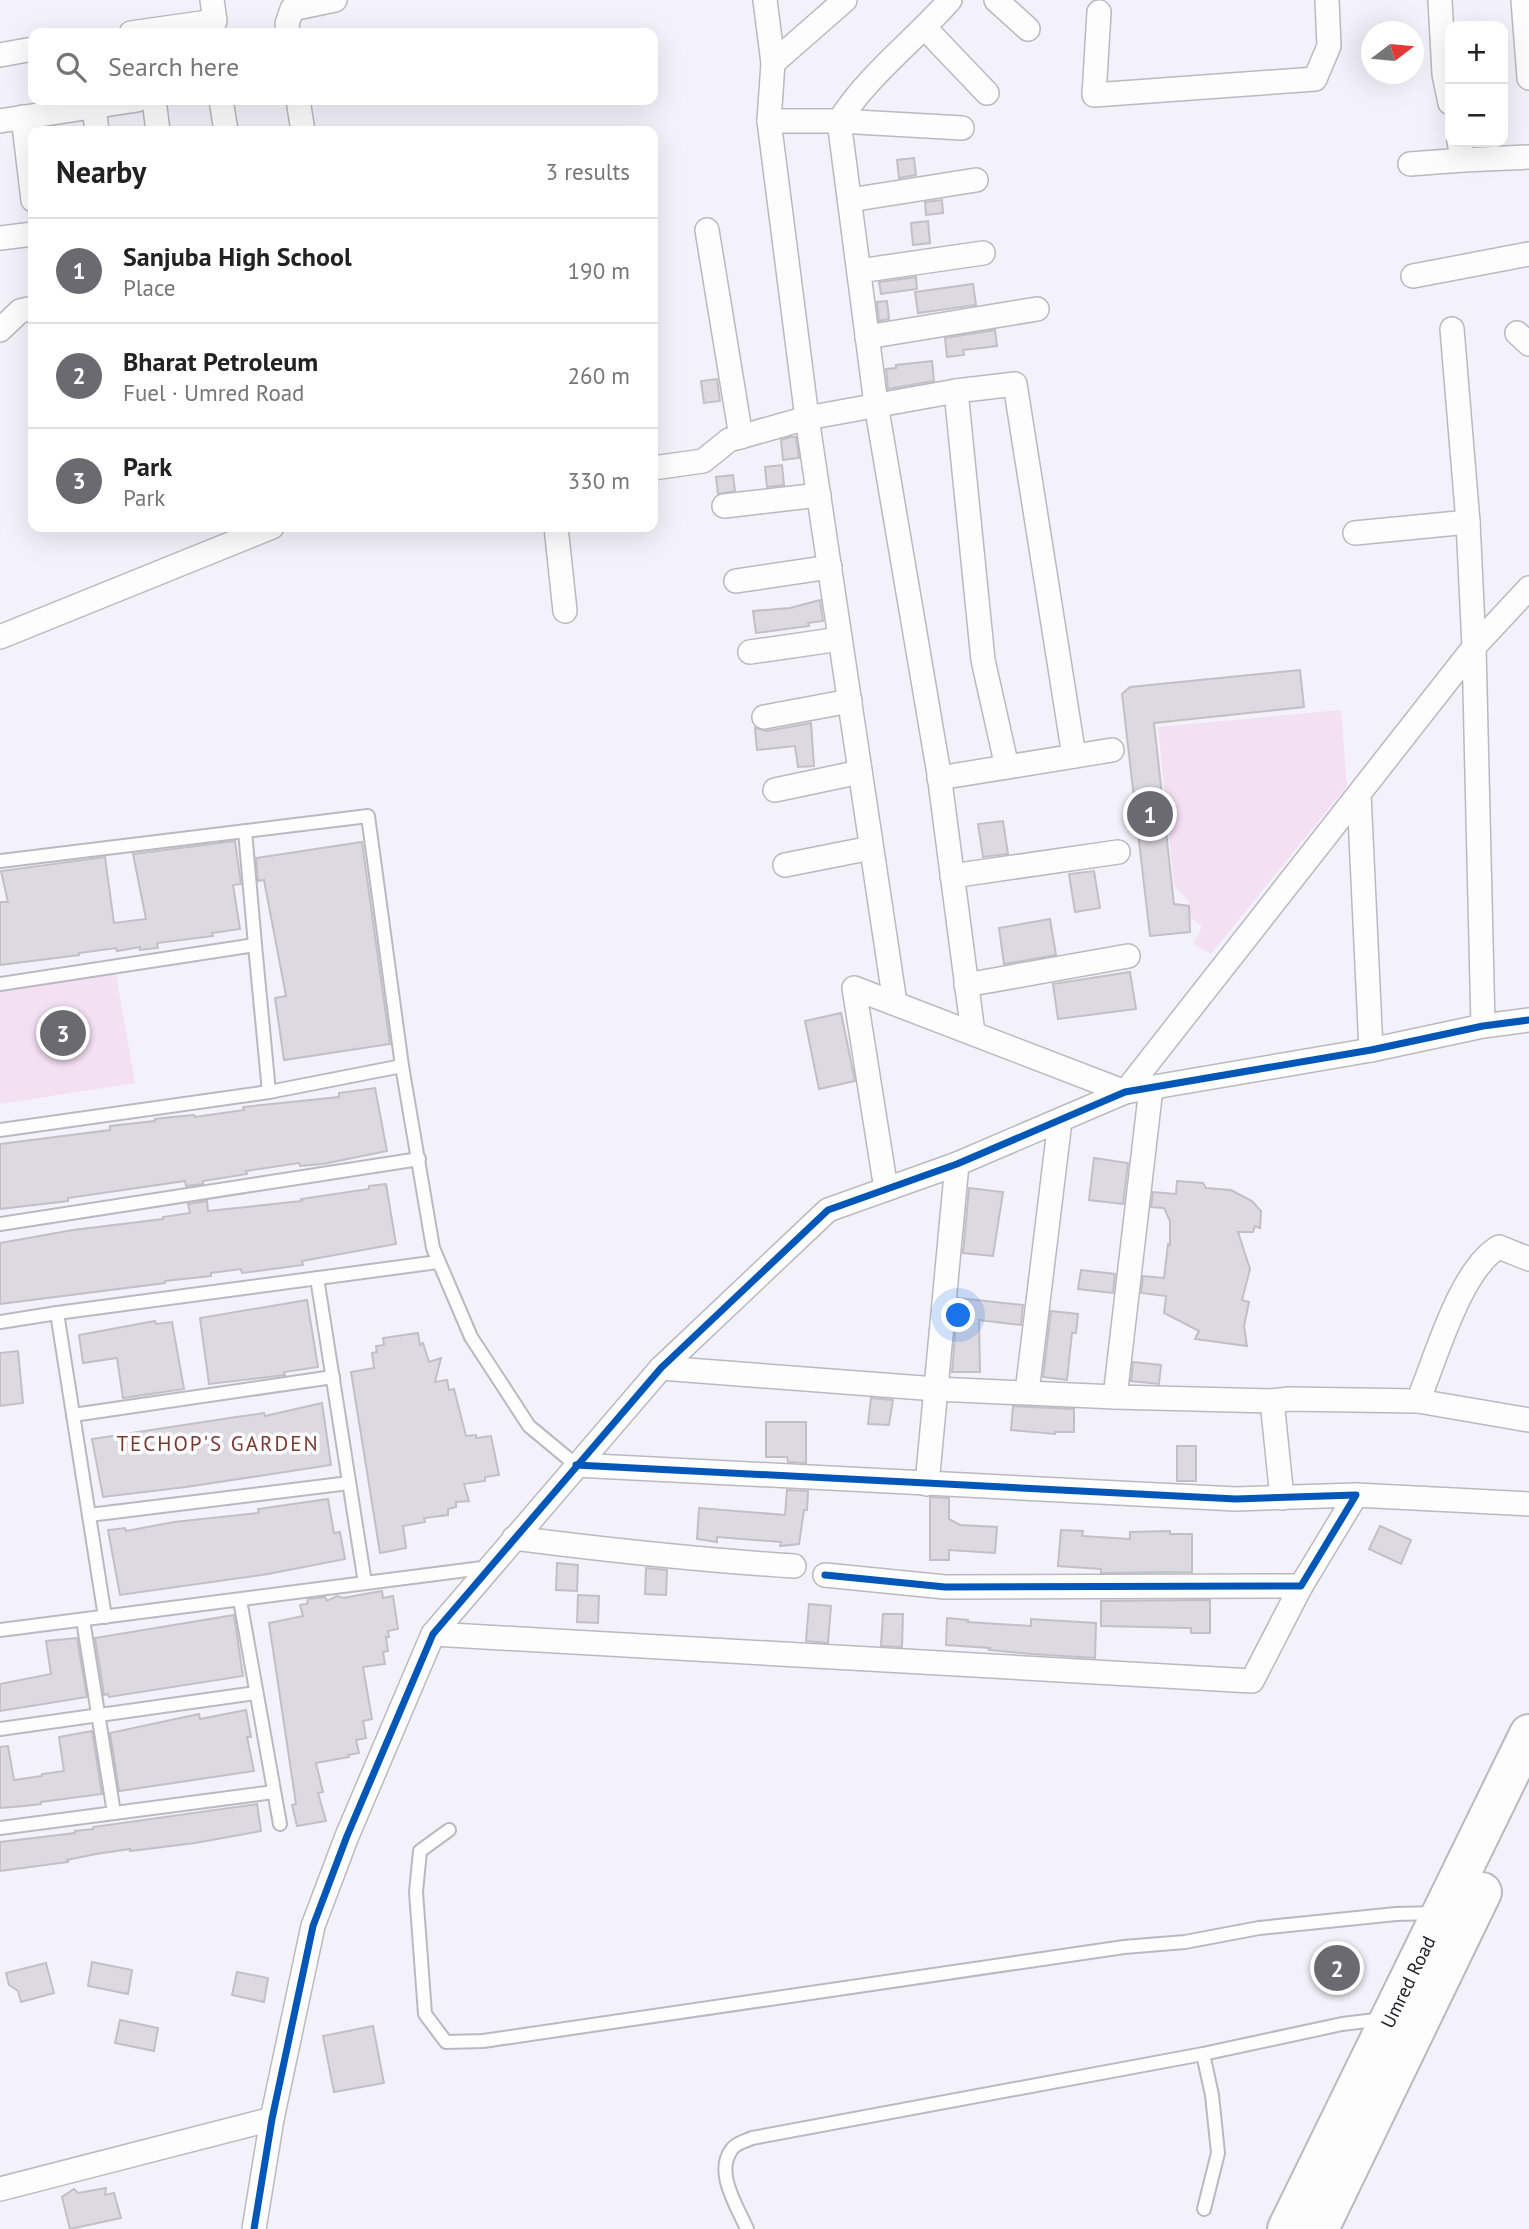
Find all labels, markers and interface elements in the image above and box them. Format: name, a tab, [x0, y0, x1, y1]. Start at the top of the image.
north arrow	[1361, 21, 1424, 84]
map controls	[1445, 21, 1508, 147]
button: +	[1445, 21, 1508, 84]
search box	[28, 28, 658, 105]
icon: search	[52, 48, 90, 86]
text: Search here	[108, 50, 239, 83]
button: −	[1445, 84, 1508, 147]
text: Nearby	[56, 152, 146, 191]
text: 3 results	[546, 157, 630, 186]
text: Sanjuba High School	[123, 240, 352, 273]
text: 1	[72, 256, 86, 285]
text: 190 m	[568, 256, 630, 285]
text: Place	[123, 273, 176, 302]
text: Bharat Petroleum	[123, 345, 318, 378]
text: 2	[72, 361, 86, 390]
text: 260 m	[568, 361, 630, 390]
text: Fuel · Umred Road	[123, 378, 305, 407]
text: Park	[123, 450, 172, 483]
text: 3	[72, 466, 86, 495]
text: 330 m	[568, 466, 630, 495]
text: Park	[123, 483, 165, 512]
pin: 1	[1127, 788, 1173, 840]
pin: 3	[40, 1007, 86, 1059]
your location	[941, 1298, 975, 1332]
district label: TECHOP'S GARDEN	[116, 1430, 320, 1457]
street label: Umred Road	[1375, 1932, 1440, 2032]
pin: 2	[1314, 1942, 1360, 1994]

